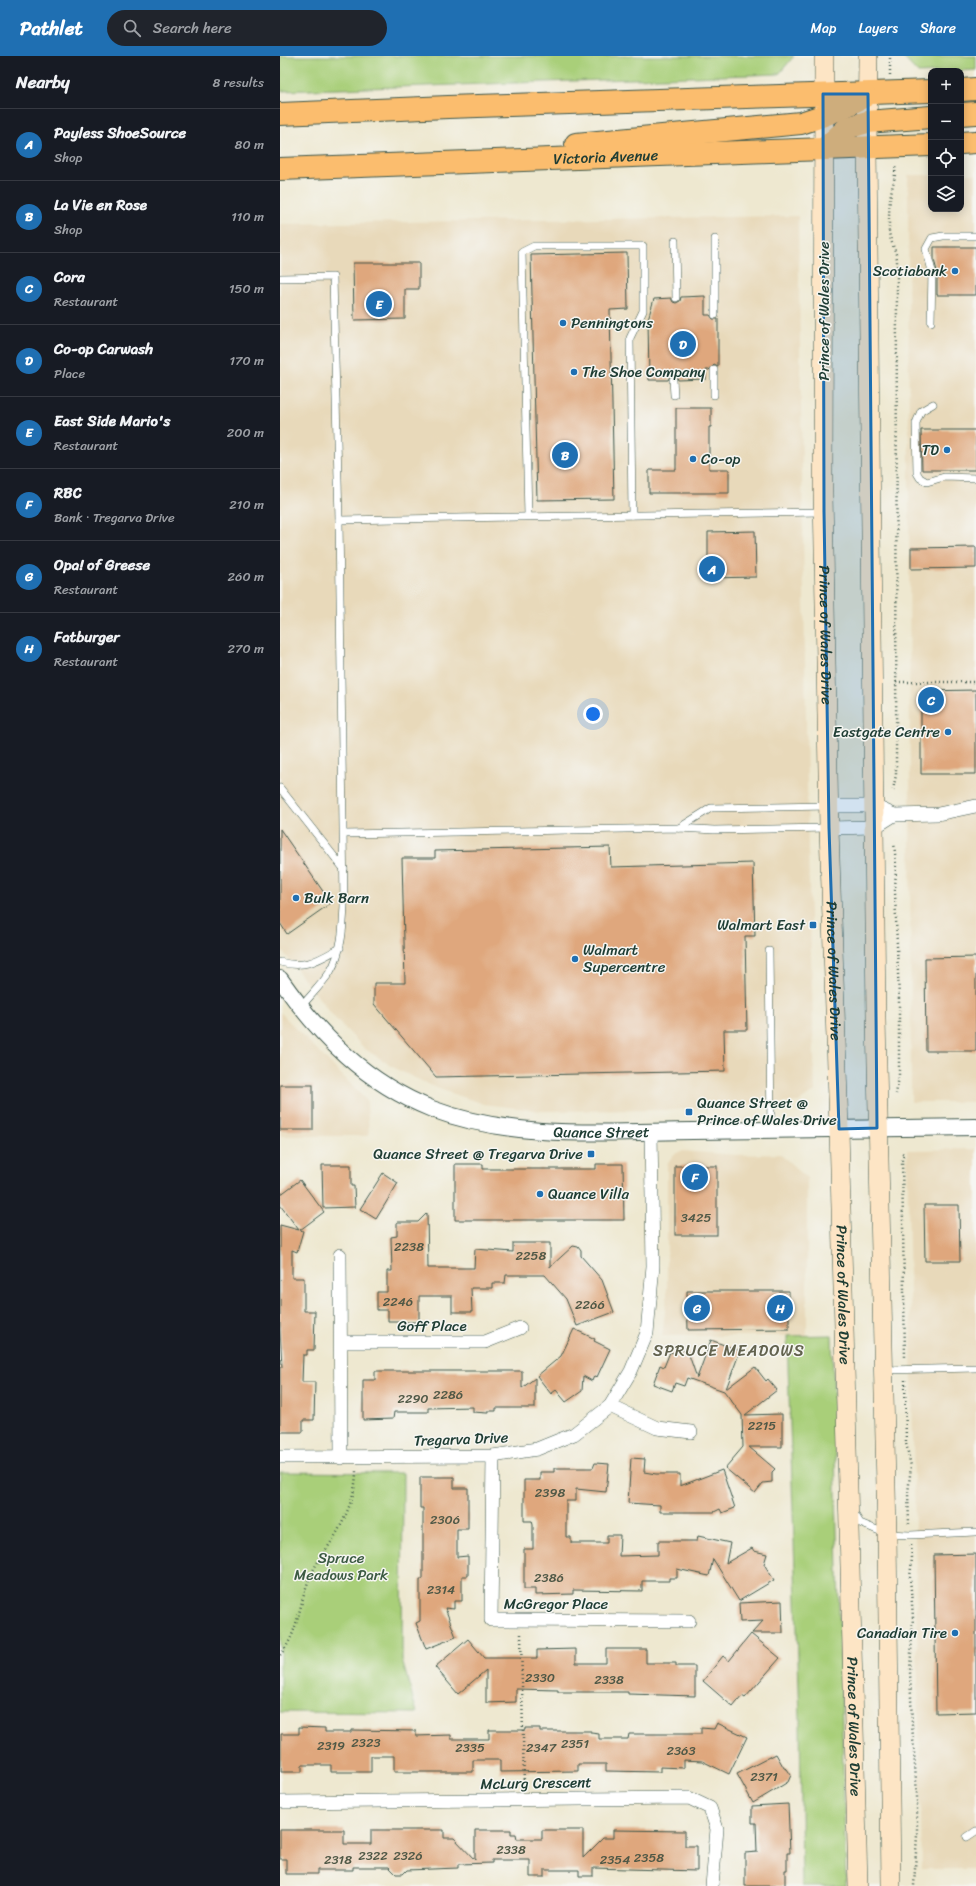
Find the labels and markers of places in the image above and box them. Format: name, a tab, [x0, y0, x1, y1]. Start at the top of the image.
place label: Scotiabank	[873, 258, 947, 284]
marker: Scotiabank	[950, 266, 960, 276]
pin: E	[366, 289, 392, 319]
place label: Penningtons	[571, 310, 653, 336]
marker: Penningtons	[558, 318, 568, 328]
pin: D	[670, 329, 696, 359]
place label: The Shoe Company	[582, 359, 705, 385]
marker: The Shoe Company	[569, 367, 579, 377]
place label: TD	[922, 437, 939, 463]
pin: B	[552, 440, 578, 470]
marker: TD	[942, 445, 952, 455]
place label: Co-op	[701, 446, 741, 472]
marker: Co-op	[688, 454, 698, 464]
pin: A	[699, 554, 725, 584]
pin: C	[918, 685, 944, 715]
place label: Eastgate Centre	[833, 719, 940, 745]
marker: Eastgate Centre	[943, 727, 953, 737]
place label: Bulk Barn	[304, 885, 369, 911]
marker: Bulk Barn	[291, 893, 301, 903]
place label: Walmart East	[717, 912, 806, 938]
marker: Walmart East	[808, 920, 818, 930]
place label: Walmart Supercentre	[583, 937, 666, 980]
marker: Walmart Supercentre	[570, 954, 580, 964]
place label: Quance Street @ Prince of Wales Drive	[697, 1090, 837, 1133]
marker: Quance Street @ Prince of Wales Drive	[684, 1107, 694, 1117]
place label: Quance Street @ Tregarva Drive	[373, 1141, 583, 1167]
marker: Quance Street @ Tregarva Drive	[586, 1149, 596, 1159]
pin: F	[682, 1162, 708, 1192]
place label: Quance Villa	[548, 1181, 630, 1207]
marker: Quance Villa	[535, 1189, 545, 1199]
pin: G	[684, 1293, 710, 1323]
pin: H	[767, 1293, 793, 1323]
place label: Canadian Tire	[857, 1620, 947, 1646]
marker: Canadian Tire	[950, 1628, 960, 1638]

